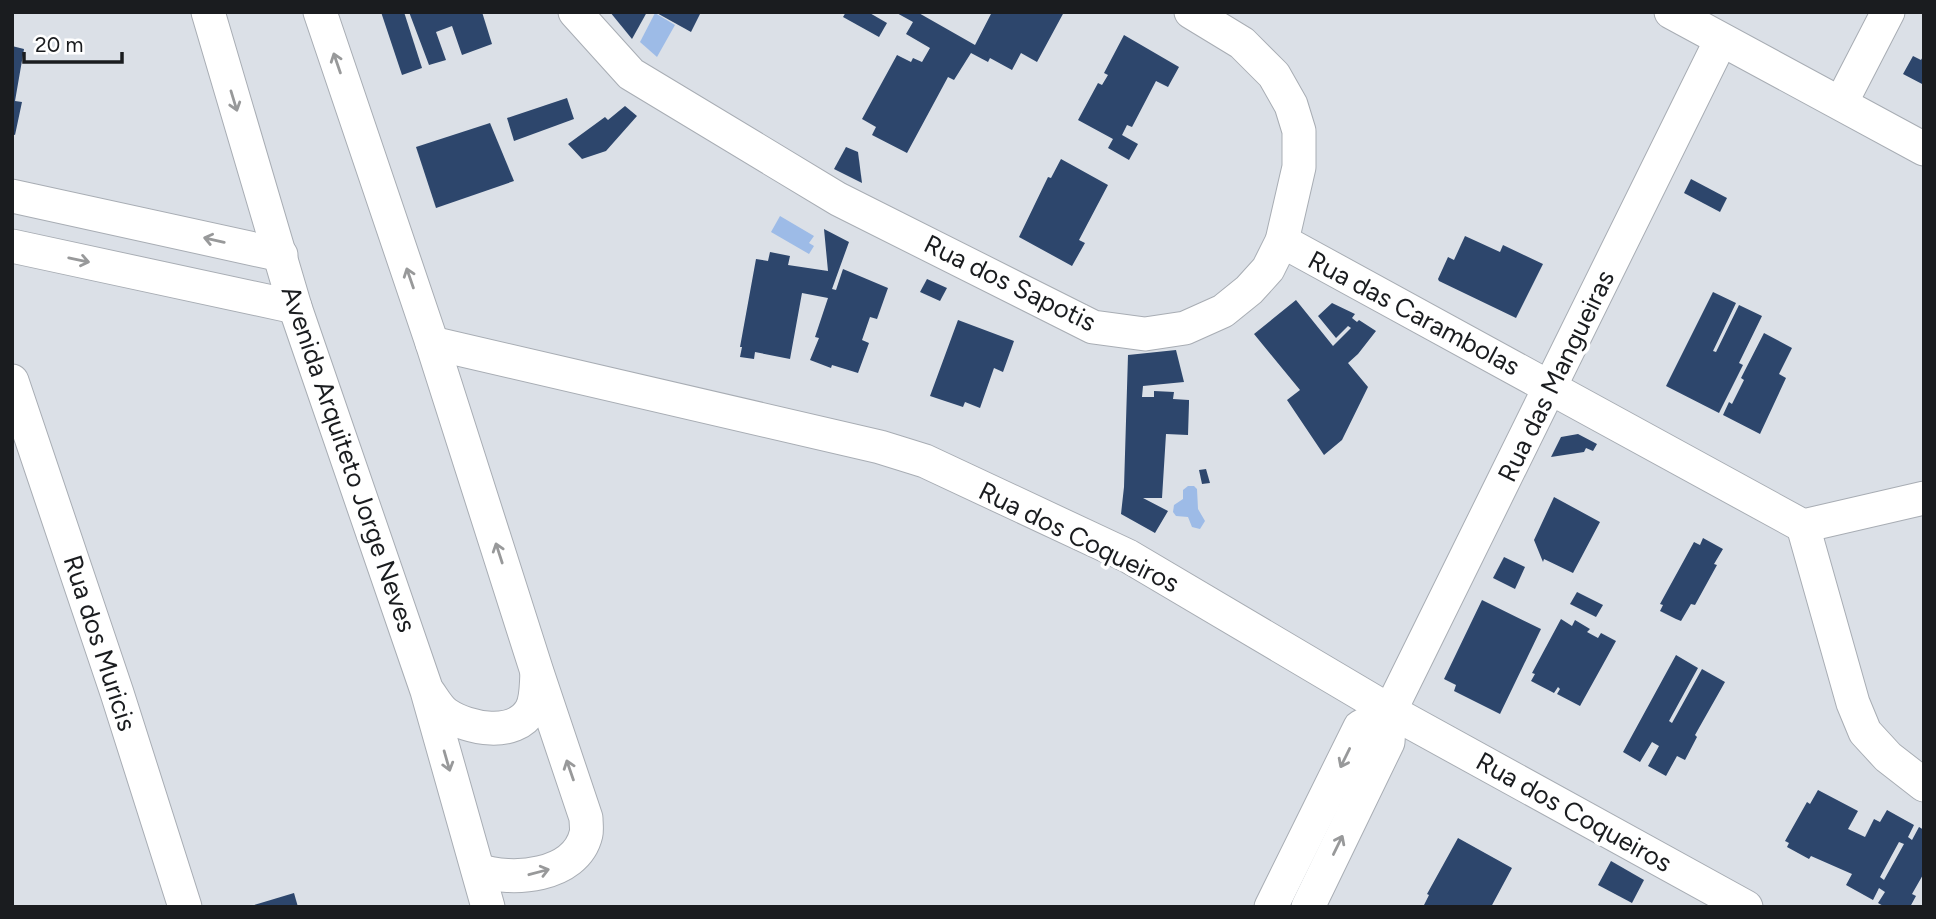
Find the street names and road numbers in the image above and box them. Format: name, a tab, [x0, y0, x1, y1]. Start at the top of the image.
street label: Rua dos Sapotis	[919, 228, 1101, 338]
street label: Rua das Carambolas	[1303, 244, 1525, 382]
street label: Rua das Mangueiras	[1491, 265, 1621, 487]
street label: Avenida Arquiteto Jorge Neves	[275, 282, 423, 636]
street label: Rua dos Coqueiros	[974, 475, 1184, 599]
street label: Rua dos Muricis	[57, 551, 143, 735]
street label: Rua dos Coqueiros	[1471, 745, 1677, 879]

